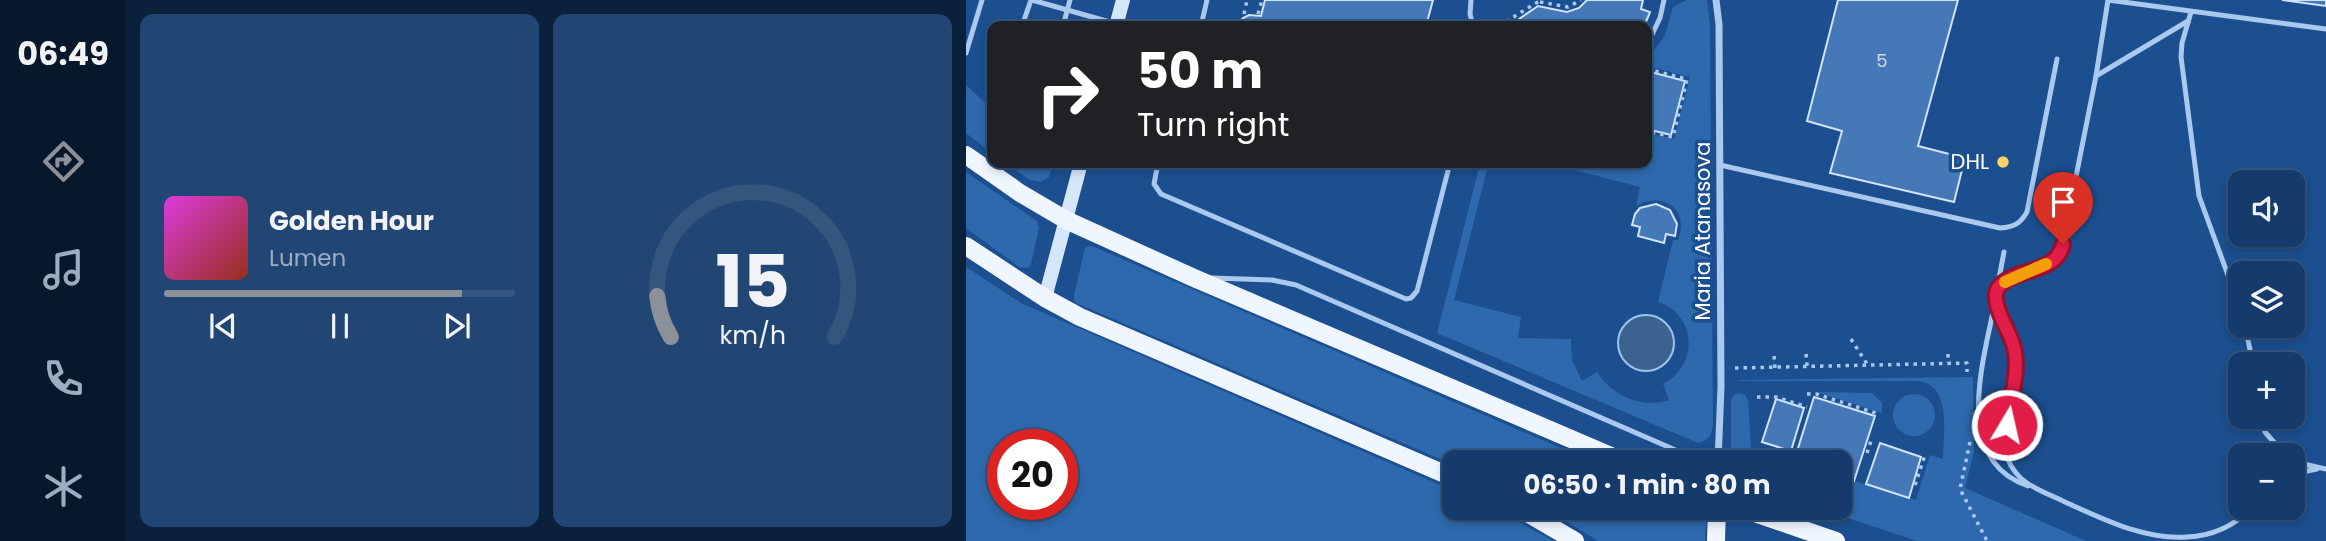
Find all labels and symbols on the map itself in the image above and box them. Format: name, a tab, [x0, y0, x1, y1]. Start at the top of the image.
house number: 5	[1876, 48, 1888, 73]
street label: Maria Atanasova	[1688, 141, 1717, 321]
place label: DHL	[1951, 147, 1989, 176]
marker: DHL	[1995, 154, 2011, 170]
pin	[2033, 172, 2093, 244]
position arrow	[1970, 388, 2044, 462]
speed limit sign: 20	[987, 429, 1078, 520]

